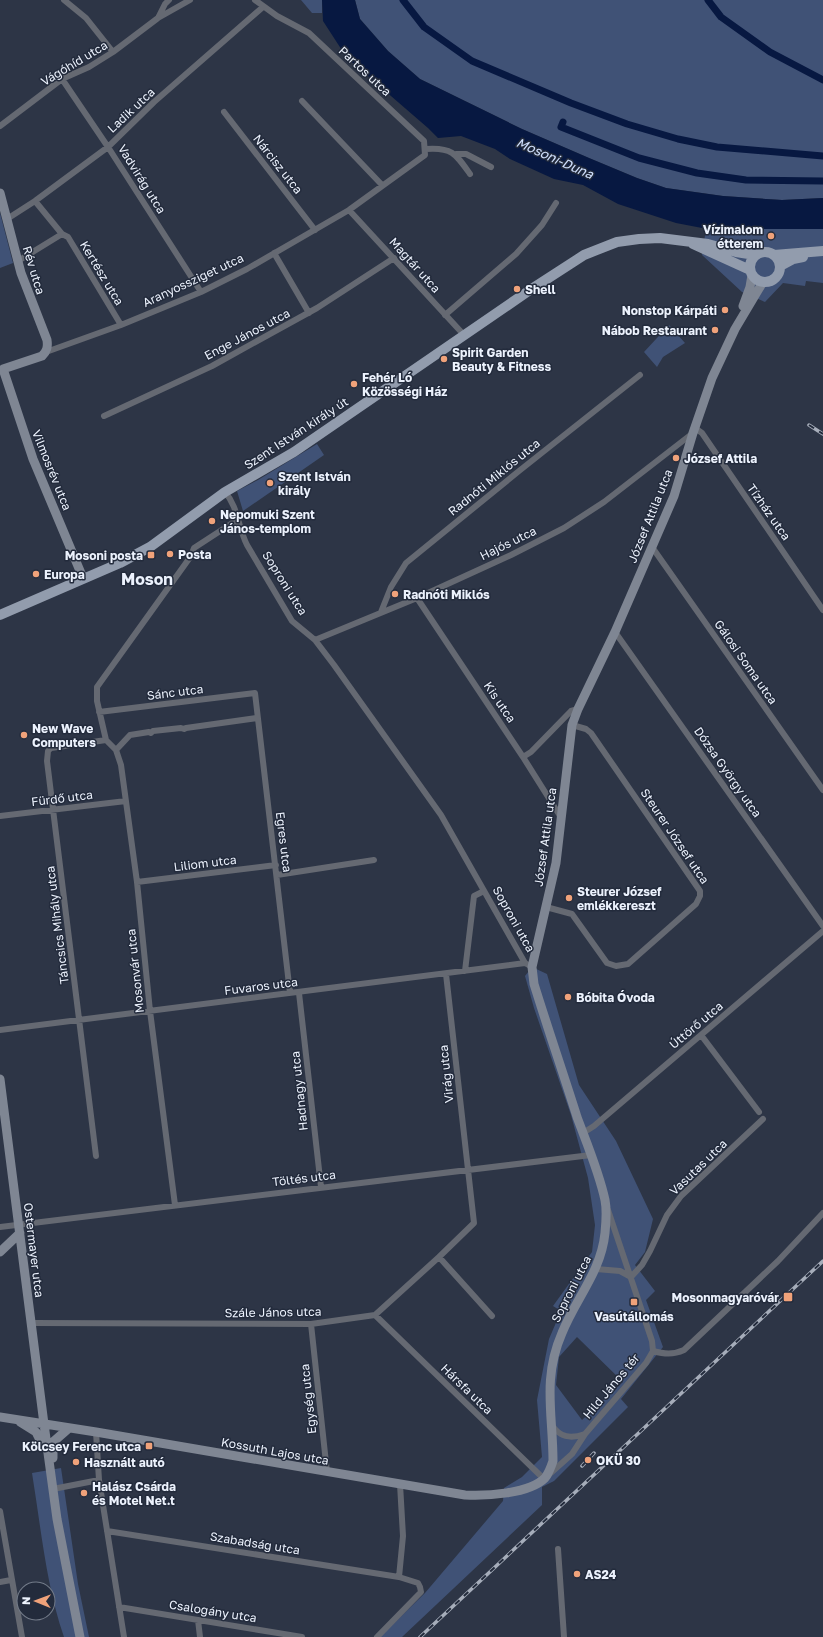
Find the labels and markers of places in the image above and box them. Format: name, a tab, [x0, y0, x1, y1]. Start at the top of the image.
place label: Vízimalom étterem	[703, 222, 763, 251]
marker: Vízimalom étterem	[766, 231, 776, 241]
place label: Shell	[525, 282, 555, 297]
marker: Shell	[512, 284, 522, 294]
place label: Nonstop Kárpáti	[622, 303, 717, 318]
marker: Nonstop Kárpáti	[720, 305, 730, 315]
place label: Nábob Restaurant	[602, 323, 707, 338]
marker: Nábob Restaurant	[710, 325, 720, 335]
place label: Spirit Garden Beauty & Fitness	[452, 345, 552, 374]
marker: Spirit Garden Beauty & Fitness	[439, 354, 449, 364]
place label: Fehér Ló Közösségi Ház	[362, 370, 447, 399]
marker: Fehér Ló Közösségi Ház	[349, 379, 359, 389]
place label: József Attila	[684, 451, 757, 466]
marker: József Attila	[671, 453, 681, 463]
place label: Szent István király	[278, 469, 351, 498]
marker: Szent István király	[265, 478, 275, 488]
place label: Nepomuki Szent János-templom	[220, 507, 315, 536]
marker: Nepomuki Szent János-templom	[207, 516, 217, 526]
place label: Posta	[178, 547, 212, 562]
place label: Mosoni posta	[65, 548, 143, 563]
marker: Posta	[165, 549, 175, 559]
marker: Mosoni posta	[146, 550, 156, 560]
place label: Europa	[44, 567, 85, 582]
marker: Europa	[31, 569, 41, 579]
place label: Radnóti Miklós	[403, 587, 490, 602]
marker: Radnóti Miklós	[390, 589, 400, 599]
place label: New Wave Computers	[32, 721, 96, 750]
marker: New Wave Computers	[19, 730, 29, 740]
place label: Steurer József emlékkereszt	[577, 884, 662, 913]
marker: Steurer József emlékkereszt	[564, 893, 574, 903]
place label: Bóbita Óvoda	[576, 990, 655, 1005]
marker: Bóbita Óvoda	[563, 992, 573, 1002]
place label: Mosonmagyaróvár	[671, 1290, 779, 1305]
marker: Mosonmagyaróvár	[782, 1291, 794, 1303]
marker: Vasútállomás	[629, 1297, 639, 1307]
place label: Vasútállomás	[594, 1309, 674, 1324]
place label: Kölcsey Ferenc utca	[22, 1439, 141, 1454]
marker: Kölcsey Ferenc utca	[144, 1441, 154, 1451]
place label: OKÜ 30	[596, 1453, 641, 1468]
place label: Használt autó	[84, 1455, 165, 1470]
marker: OKÜ 30	[583, 1455, 593, 1465]
marker: Használt autó	[71, 1457, 81, 1467]
place label: Halász Csárda és Motel Net.t	[92, 1479, 176, 1508]
marker: Halász Csárda és Motel Net.t	[79, 1488, 89, 1498]
place label: AS24	[585, 1567, 617, 1582]
marker: AS24	[572, 1569, 582, 1579]

